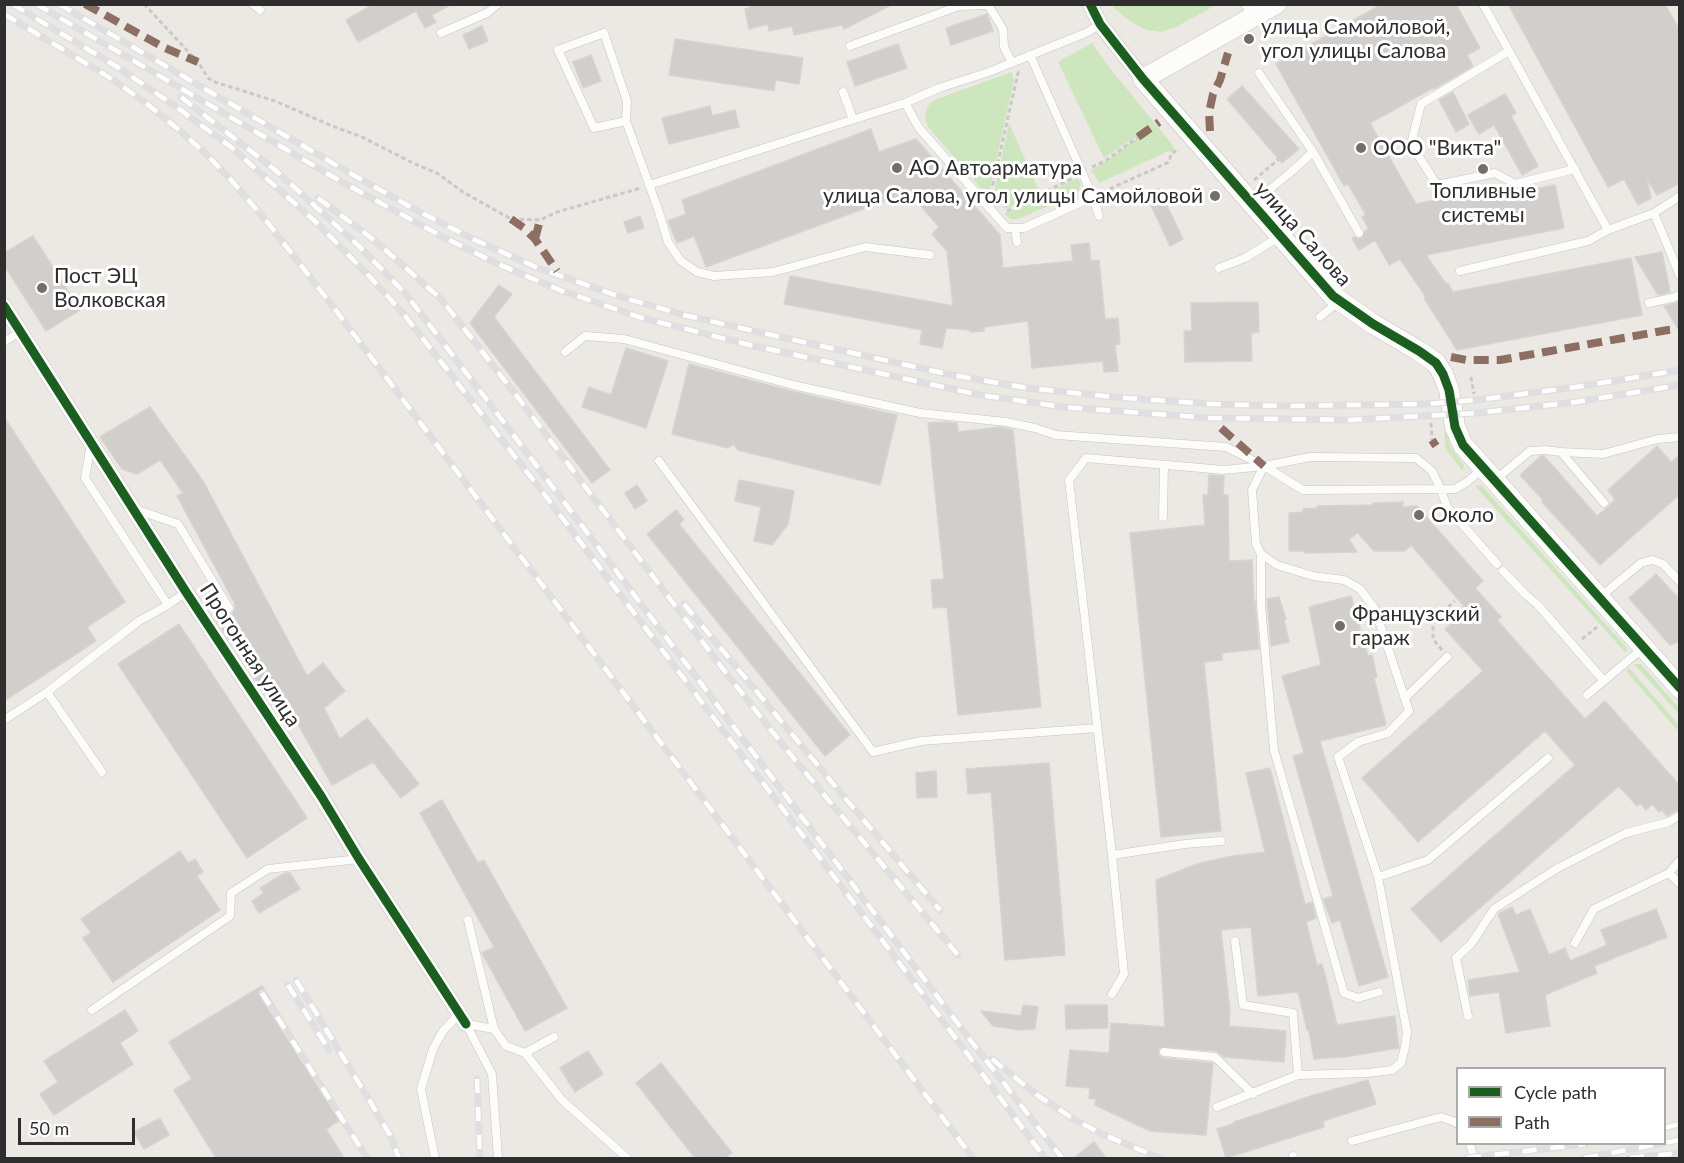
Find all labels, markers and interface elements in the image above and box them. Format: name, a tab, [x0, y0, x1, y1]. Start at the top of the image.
place label: улица Самойловой, угол улицы Салова	[1261, 14, 1450, 64]
marker: улица Самойловой, угол улицы Салова	[1242, 32, 1256, 46]
place label: ООО "Викта"	[1373, 135, 1501, 161]
marker: ООО "Викта"	[1354, 141, 1368, 155]
place label: АО Автоарматура	[909, 155, 1082, 181]
marker: АО Автоарматура	[890, 161, 904, 175]
marker: Топливные системы	[1476, 162, 1490, 176]
street label: улица Салова	[1249, 176, 1357, 292]
place label: Топливные системы	[1430, 178, 1536, 228]
place label: улица Салова, угол улицы Самойловой	[823, 183, 1203, 209]
marker: улица Салова, угол улицы Самойловой	[1208, 189, 1222, 203]
place label: Пост ЭЦ Волковская	[54, 263, 166, 313]
marker: Пост ЭЦ Волковская	[35, 281, 49, 295]
place label: Около	[1431, 502, 1494, 528]
marker: Около	[1412, 508, 1426, 522]
street label: Прогонная улица	[194, 578, 306, 732]
place label: Французский гараж	[1352, 601, 1480, 651]
marker: Французский гараж	[1333, 619, 1347, 633]
legend	[1456, 1067, 1666, 1145]
text: Cycle path	[1514, 1081, 1597, 1103]
scale bar	[21, 1106, 138, 1144]
text: Path	[1514, 1111, 1550, 1133]
text: 50 m	[29, 1117, 69, 1139]

